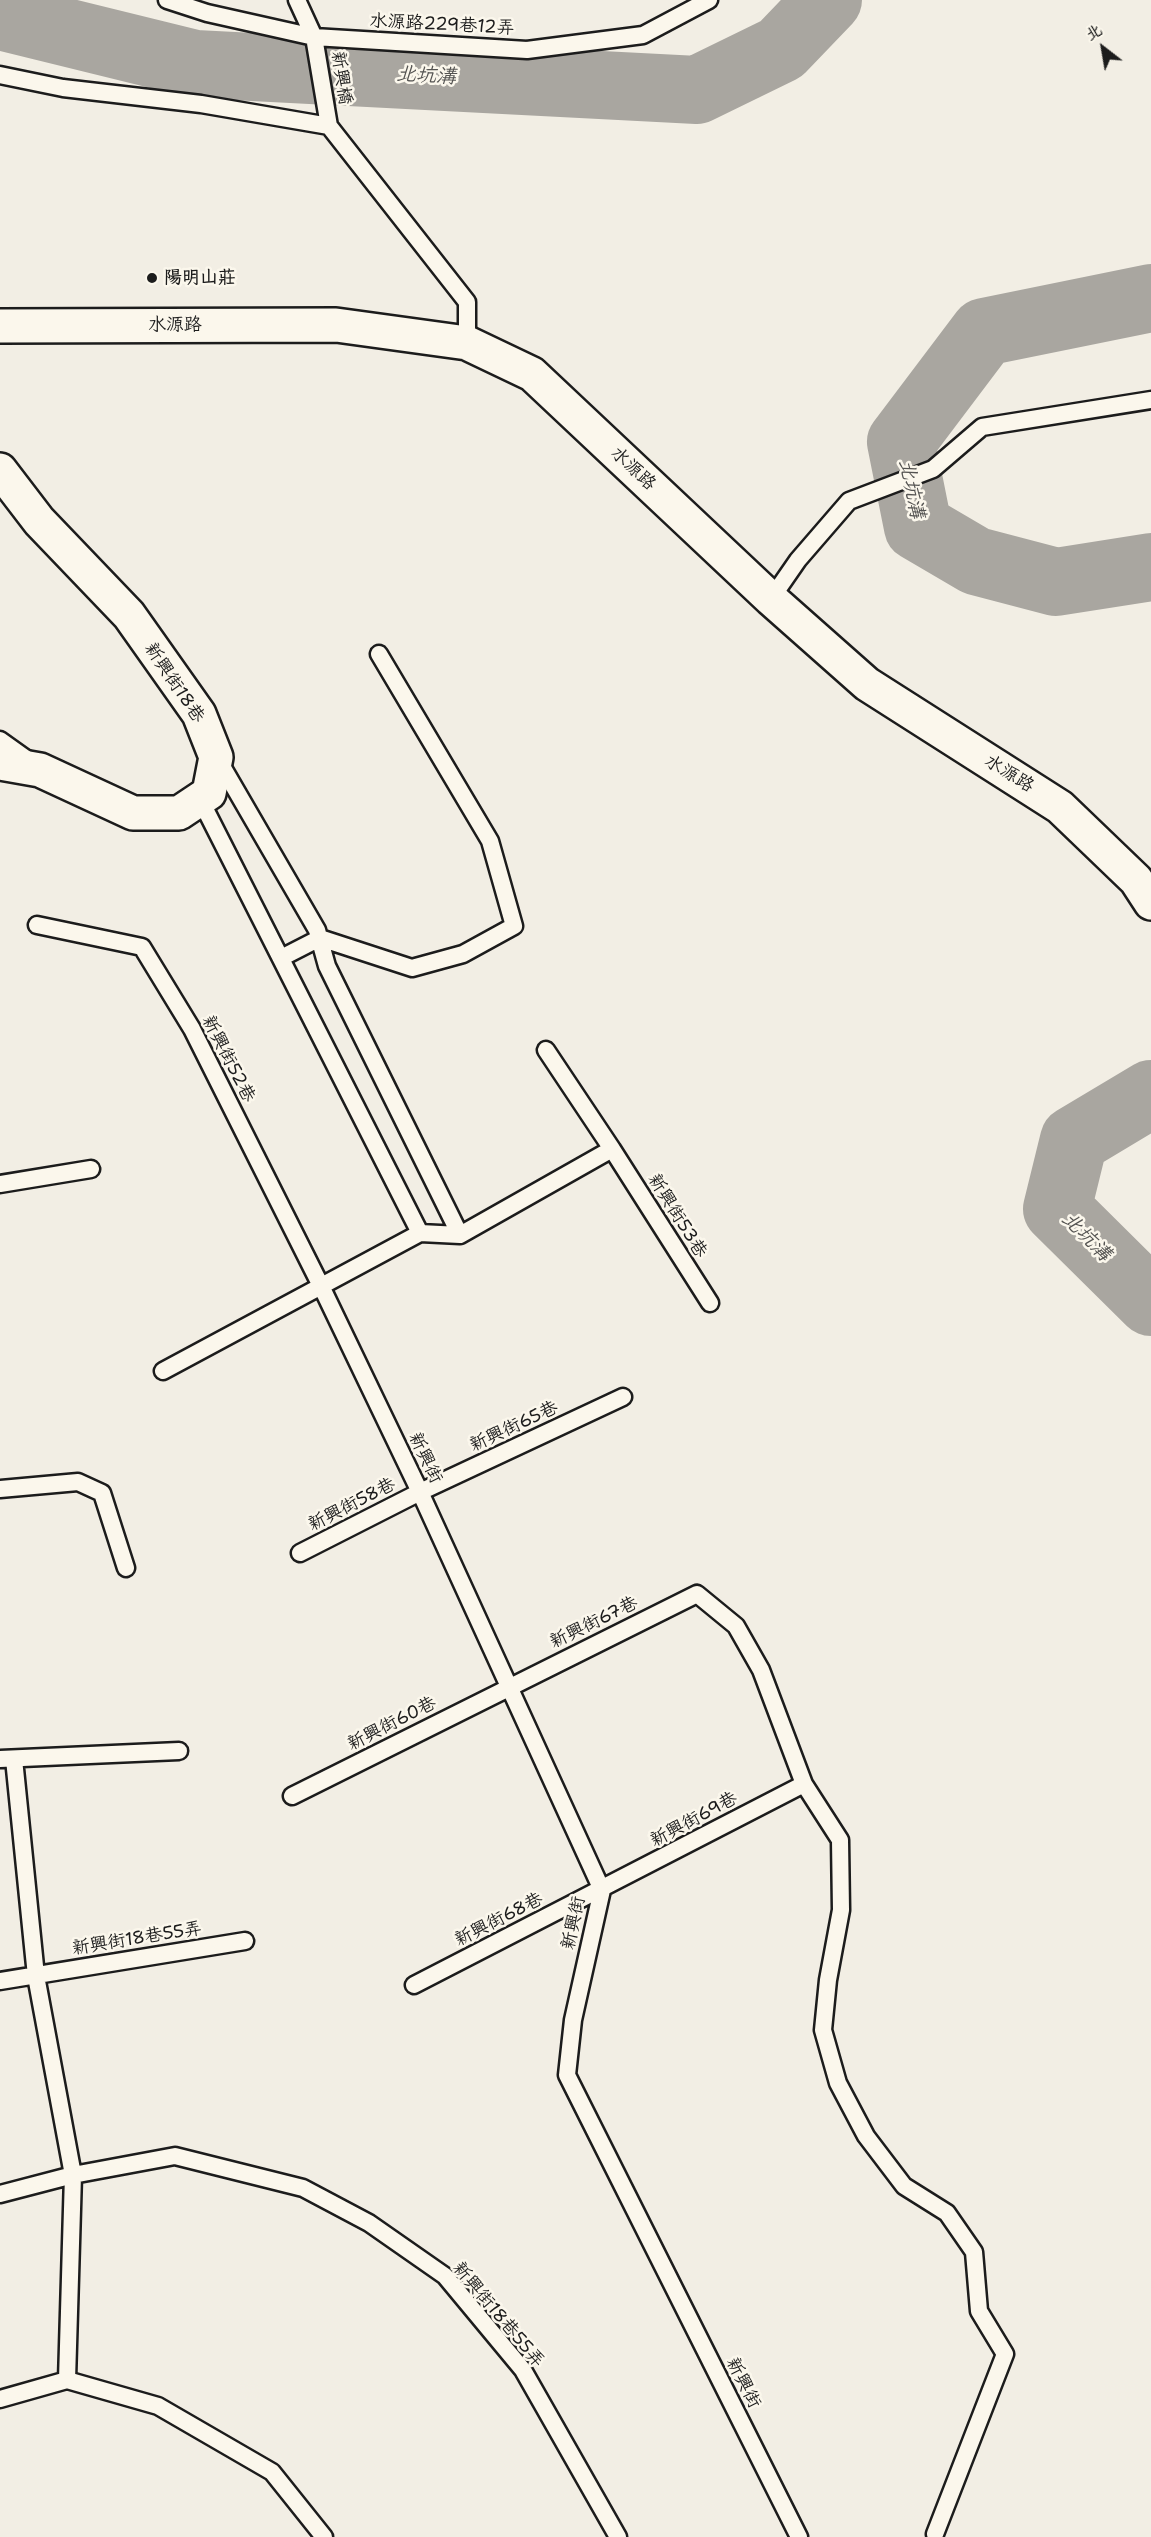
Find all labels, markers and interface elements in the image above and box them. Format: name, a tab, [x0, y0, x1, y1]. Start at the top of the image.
street label: 水源路229巷12弄	[369, 10, 515, 40]
north arrow	[1073, 18, 1133, 78]
text: 北	[1081, 19, 1106, 45]
street label: 新興橋	[326, 50, 356, 106]
water label: 北坑溝	[395, 62, 457, 90]
place label: 陽明山莊	[164, 267, 236, 289]
marker: 陽明山莊	[145, 271, 159, 285]
street label: 水源路	[148, 314, 202, 336]
street label: 水源路	[606, 443, 660, 495]
water label: 北坑溝	[893, 457, 929, 521]
street label: 新興街18巷	[139, 639, 209, 727]
street label: 水源路	[980, 751, 1038, 797]
street label: 新興街52巷	[197, 1012, 259, 1106]
street label: 新興街53巷	[643, 1170, 711, 1262]
water label: 北坑溝	[1056, 1207, 1116, 1267]
street label: 新興街65巷	[466, 1397, 562, 1457]
street label: 新興街	[403, 1429, 447, 1487]
street label: 新興街58巷	[305, 1474, 399, 1536]
street label: 新興街67巷	[547, 1592, 641, 1654]
street label: 新興街60巷	[344, 1692, 440, 1756]
street label: 新興街69巷	[647, 1788, 741, 1852]
street label: 新興街68巷	[451, 1888, 547, 1952]
street label: 新興街	[558, 1894, 590, 1952]
street label: 新興街18巷55弄	[70, 1918, 204, 1960]
street label: 新興街18巷55弄	[448, 2258, 548, 2372]
street label: 新興街	[721, 2354, 765, 2412]

